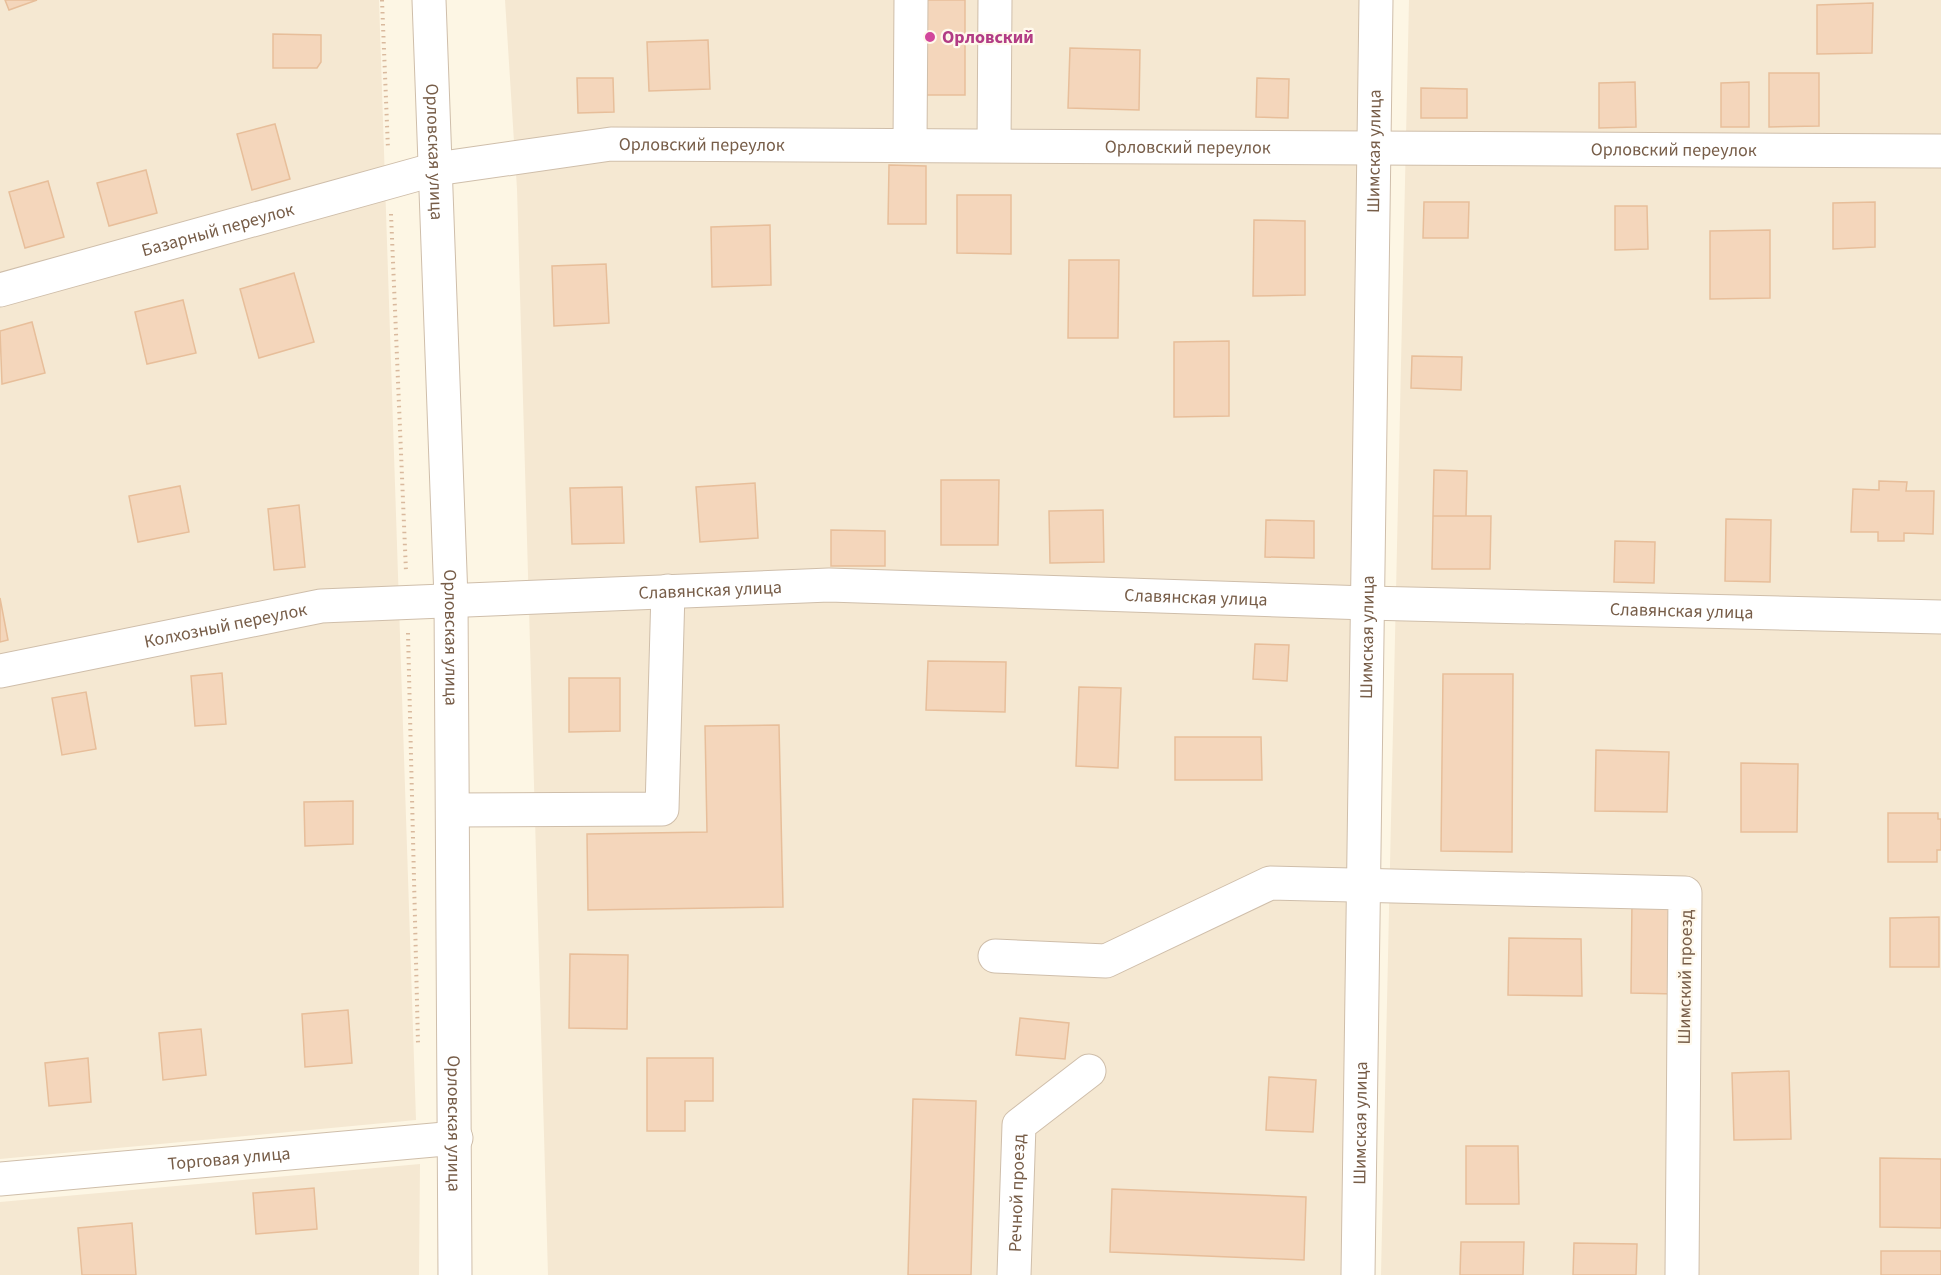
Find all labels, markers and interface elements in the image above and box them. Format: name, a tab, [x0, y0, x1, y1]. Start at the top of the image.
place label: Орловский	[942, 25, 1034, 50]
marker: Орловский	[923, 30, 937, 44]
street label: Орловская улица	[419, 83, 449, 221]
street label: Шимская улица	[1361, 89, 1388, 213]
street label: Орловский переулок	[619, 132, 785, 158]
street label: Орловский переулок	[1105, 135, 1271, 160]
street label: Орловский переулок	[1591, 137, 1757, 163]
street label: Базарный переулок	[139, 197, 297, 263]
street label: Орловская улица	[437, 569, 464, 706]
street label: Славянская улица	[638, 575, 782, 606]
street label: Шимская улица	[1354, 575, 1381, 699]
street label: Славянская улица	[1124, 583, 1268, 613]
street label: Колхозный переулок	[142, 597, 309, 655]
street label: Славянская улица	[1610, 597, 1754, 625]
street label: Шимский проезд	[1672, 909, 1699, 1045]
street label: Орловская улица	[441, 1055, 467, 1192]
street label: Шимская улица	[1347, 1061, 1374, 1185]
street label: Речной проезд	[1003, 1133, 1032, 1252]
street label: Торговая улица	[167, 1141, 291, 1177]

